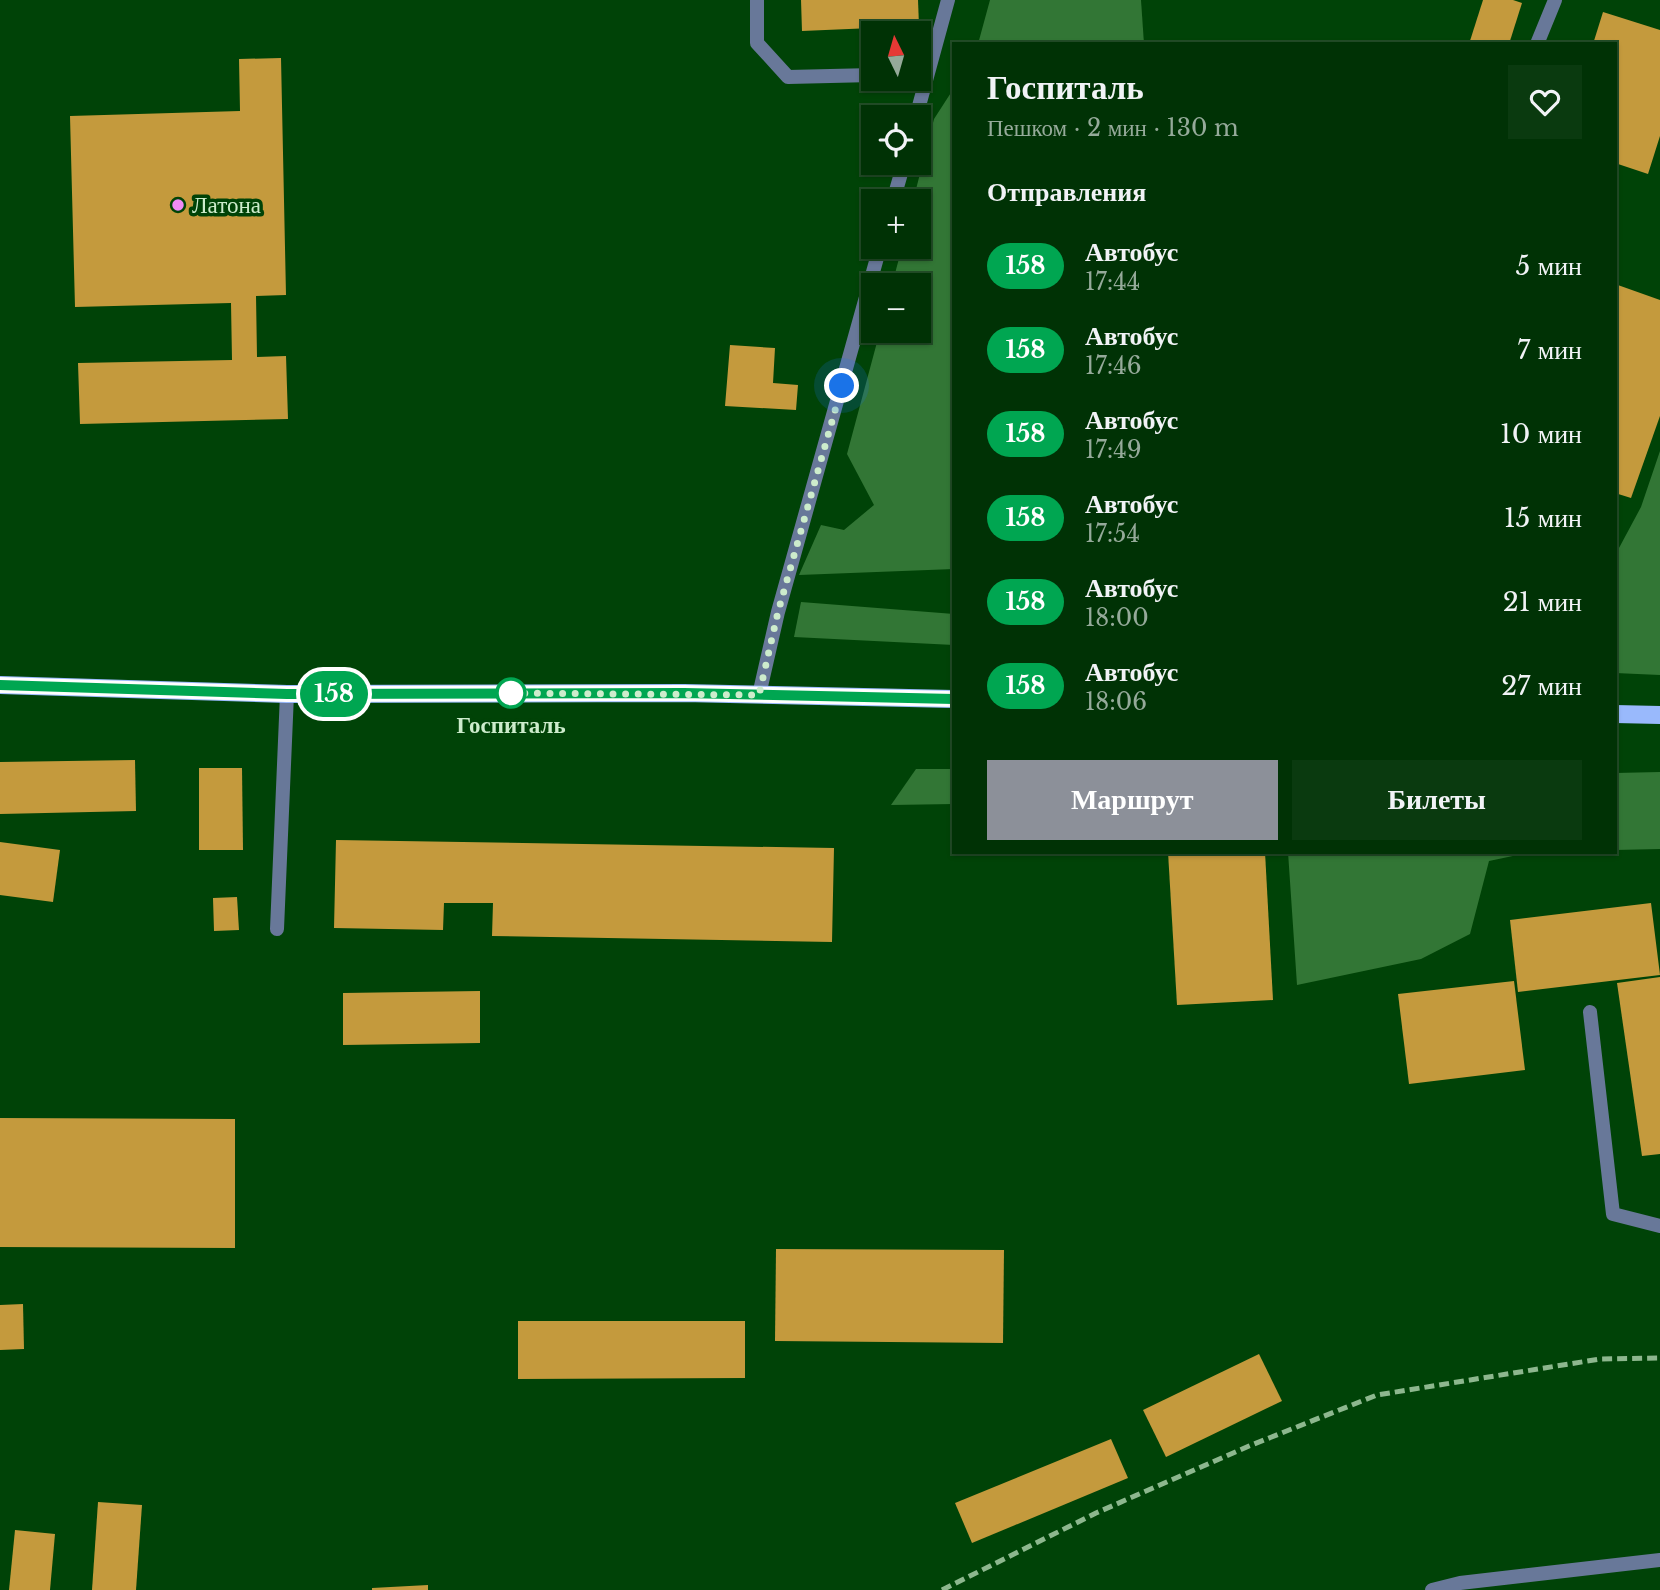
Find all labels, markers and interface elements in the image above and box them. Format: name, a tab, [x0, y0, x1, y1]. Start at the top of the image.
north arrow	[861, 21, 931, 91]
map controls	[861, 21, 931, 343]
button: heart	[1508, 65, 1582, 139]
text: Госпиталь	[987, 67, 1144, 108]
button: locate	[861, 105, 931, 175]
text: Пешком · 2 мин · 130 m	[987, 114, 1239, 142]
text: Отправления	[987, 176, 1146, 208]
button: +	[861, 189, 931, 259]
place label: Латона	[192, 191, 261, 219]
marker: Латона	[170, 197, 186, 213]
text: Автобус	[1085, 236, 1178, 268]
text: 5 мин	[1515, 250, 1582, 282]
text: 158	[1006, 251, 1045, 280]
text: 17:44	[1085, 268, 1140, 296]
button: −	[861, 273, 931, 343]
text: Автобус	[1085, 320, 1178, 352]
text: 7 мин	[1517, 334, 1582, 366]
text: 158	[1006, 335, 1045, 364]
text: 17:46	[1085, 352, 1142, 380]
your location	[824, 368, 859, 403]
text: Автобус	[1085, 404, 1178, 436]
text: 10 мин	[1500, 418, 1582, 450]
text: 158	[1006, 419, 1045, 448]
text: 17:49	[1085, 436, 1142, 464]
text: Автобус	[1085, 488, 1178, 520]
text: 15 мин	[1504, 502, 1582, 534]
text: 158	[1006, 503, 1045, 532]
text: 17:54	[1085, 520, 1140, 548]
text: Автобус	[1085, 572, 1178, 604]
text: 21 мин	[1503, 586, 1582, 618]
text: 158	[1006, 587, 1045, 616]
text: 18:00	[1085, 604, 1149, 632]
text: Автобус	[1085, 656, 1178, 688]
text: 27 мин	[1501, 670, 1582, 702]
line badge: 158	[294, 671, 374, 717]
text: 158	[1006, 671, 1045, 700]
marker: Госпиталь	[496, 678, 526, 708]
text: 158	[314, 679, 354, 708]
text: 18:06	[1085, 688, 1147, 716]
place label: Госпиталь	[456, 711, 566, 739]
button: Маршрут	[987, 760, 1278, 840]
button: Билеты	[1292, 760, 1582, 840]

